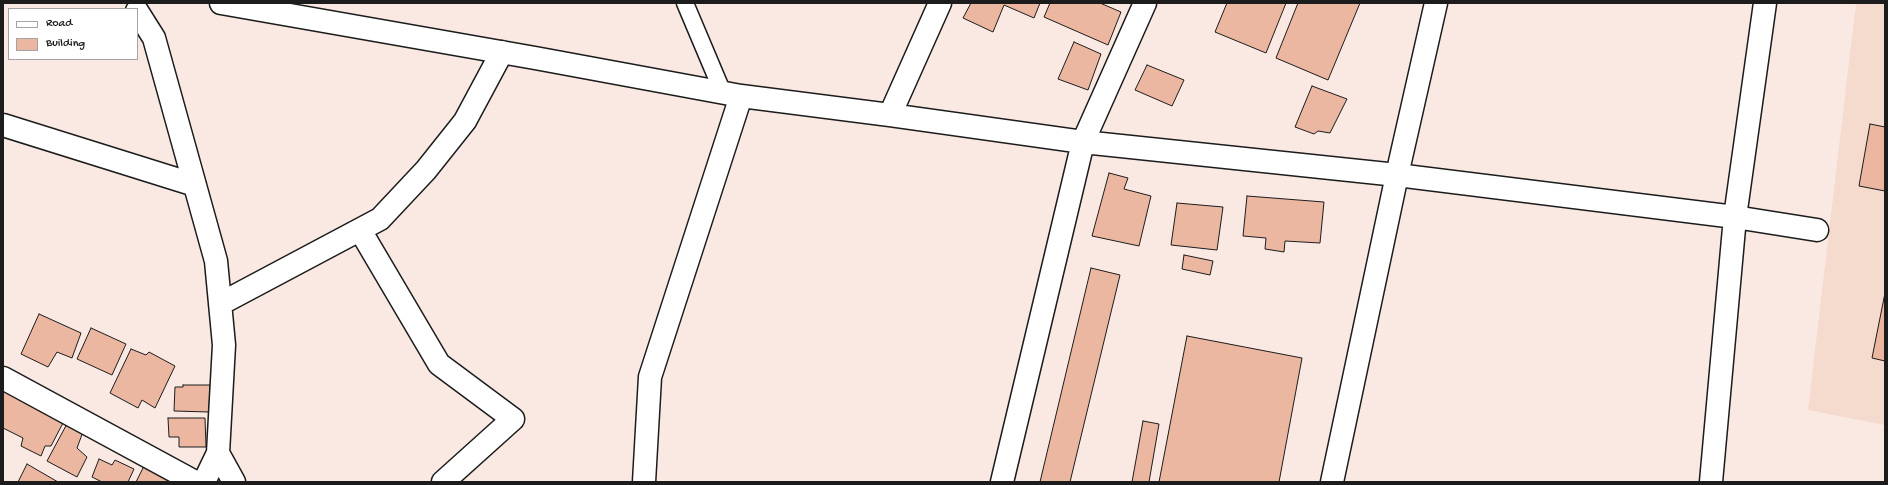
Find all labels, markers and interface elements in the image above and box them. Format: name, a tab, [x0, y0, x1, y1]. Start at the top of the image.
legend	[8, 8, 138, 60]
text: Road	[46, 17, 72, 31]
text: Building	[46, 37, 85, 51]

